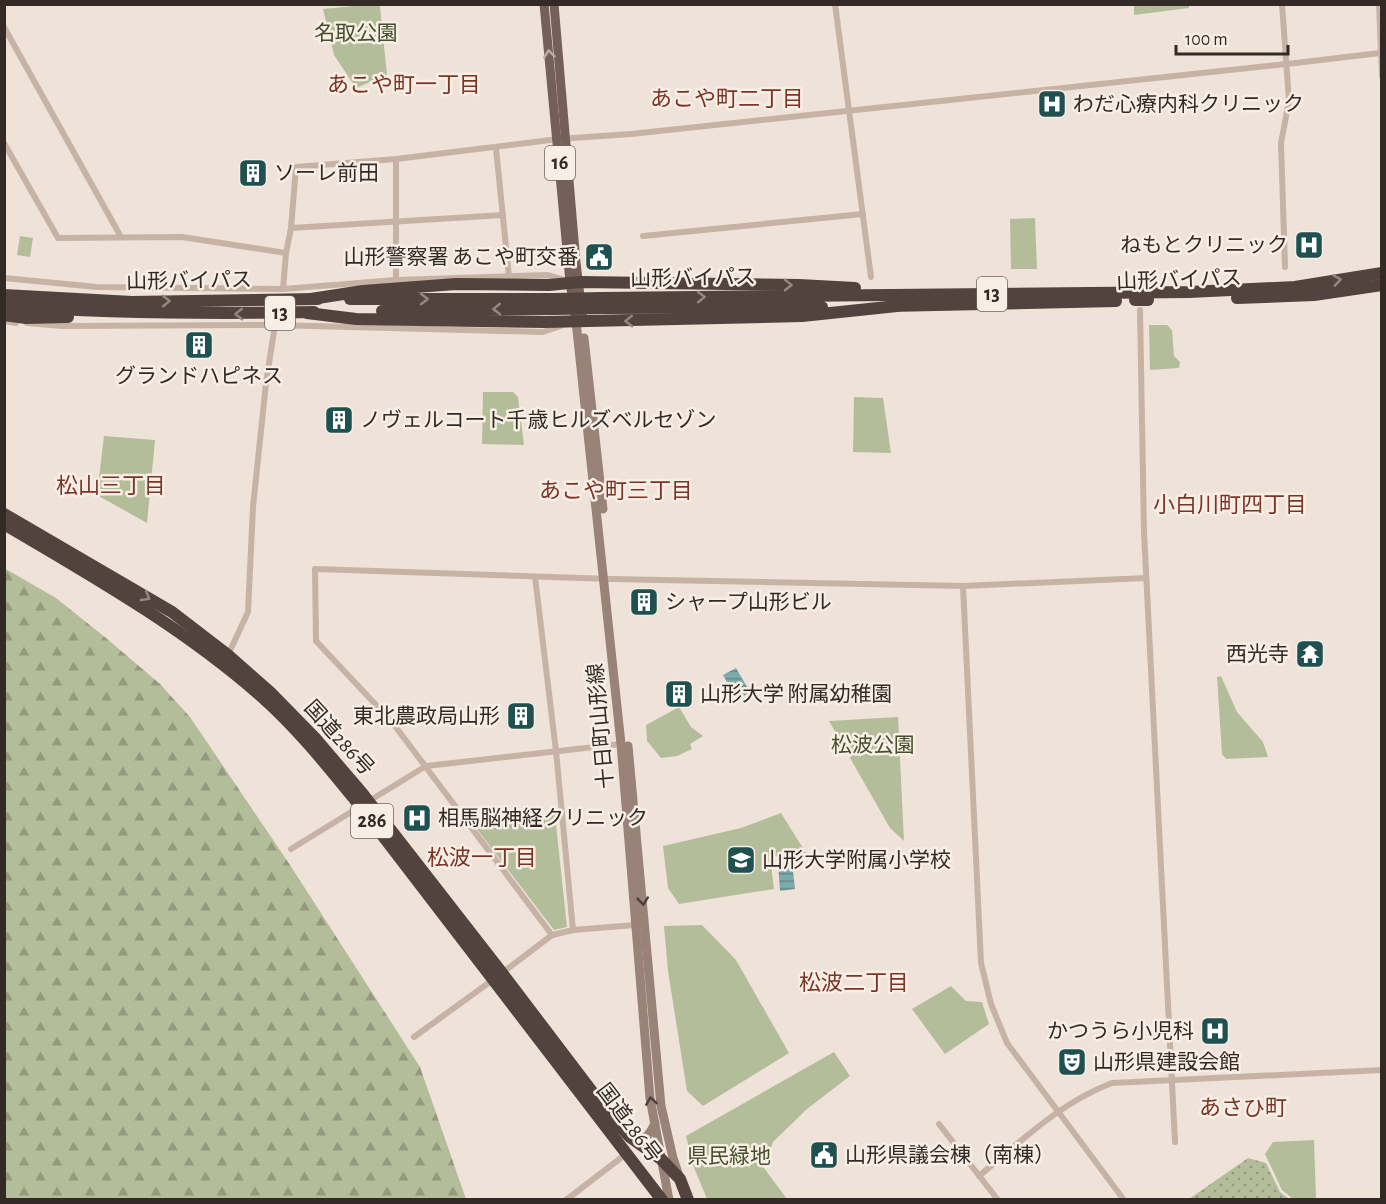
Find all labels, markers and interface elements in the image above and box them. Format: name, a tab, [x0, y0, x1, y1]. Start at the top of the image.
scale bar	[1176, 18, 1288, 56]
park label: 名取公園	[314, 22, 398, 44]
text: 100 m	[1185, 31, 1228, 49]
one-way arrow	[543, 49, 556, 58]
district label: あこや町一丁目	[327, 74, 481, 96]
district label: あこや町二丁目	[650, 88, 804, 110]
hospital icon: わだ心療内科クリニック	[1036, 88, 1068, 120]
place label: わだ心療内科クリニック	[1073, 93, 1304, 115]
road number: 16	[545, 146, 575, 180]
building icon: ソーレ前田	[237, 157, 269, 189]
place label: ソーレ前田	[274, 162, 379, 184]
hospital icon: ねもとクリニック	[1293, 229, 1325, 261]
place label: ねもとクリニック	[1120, 234, 1288, 256]
public building icon: 山形警察署 あこや町交番	[583, 241, 615, 273]
place label: 山形警察署 あこや町交番	[344, 246, 578, 268]
street label: 山形バイパス	[630, 265, 756, 290]
street label: 山形バイパス	[1116, 266, 1242, 293]
street label: 山形バイパス	[126, 268, 252, 293]
one-way arrow	[1332, 275, 1341, 287]
road number: 13	[977, 277, 1007, 311]
one-way arrow	[784, 279, 793, 291]
one-way arrow	[697, 291, 706, 303]
one-way arrow	[420, 293, 429, 305]
one-way arrow	[162, 295, 171, 308]
road number: 13	[265, 296, 295, 330]
one-way arrow	[492, 303, 501, 316]
one-way arrow	[234, 308, 243, 320]
one-way arrow	[624, 314, 633, 327]
building icon: グランドハピネス	[183, 329, 215, 361]
place label: グランドハピネス	[115, 365, 283, 387]
building icon: ノヴェルコート千歳ヒルズベルセゾン	[323, 404, 355, 436]
place label: ノヴェルコート千歳ヒルズベルセゾン	[360, 408, 717, 431]
district label: 松山三丁目	[56, 474, 166, 497]
district label: あこや町三丁目	[539, 480, 693, 502]
district label: 小白川町四丁目	[1153, 493, 1307, 516]
building icon: シャープ山形ビル	[628, 586, 660, 618]
one-way arrow	[140, 589, 150, 601]
place label: シャープ山形ビル	[665, 591, 832, 613]
temple icon: 西光寺	[1294, 638, 1326, 670]
place label: 西光寺	[1226, 643, 1289, 665]
street label: 十日町山形線	[584, 662, 617, 790]
building icon: 山形大学 附属幼稚園	[663, 678, 695, 710]
place label: 山形大学 附属幼稚園	[700, 683, 892, 705]
street label: 国道286号	[300, 696, 378, 779]
building icon: 東北農政局山形	[505, 700, 537, 732]
place label: 東北農政局山形	[353, 705, 500, 727]
park label: 松波公園	[831, 734, 915, 756]
hospital icon: 相馬脳神経クリニック	[401, 802, 433, 834]
road number: 286	[351, 804, 393, 838]
place label: 相馬脳神経クリニック	[438, 807, 648, 829]
school or university icon: 山形大学附属小学校	[725, 844, 757, 876]
district label: 松波一丁目	[427, 846, 537, 869]
place label: 山形大学附属小学校	[762, 849, 951, 871]
one-way arrow	[636, 896, 649, 905]
district label: 松波二丁目	[799, 971, 909, 994]
hospital icon: かつうら小児科	[1199, 1015, 1231, 1047]
place label: かつうら小児科	[1047, 1020, 1194, 1042]
theatre icon: 山形県建設会館	[1056, 1046, 1088, 1078]
place label: 山形県建設会館	[1093, 1051, 1240, 1073]
street label: 国道286号	[593, 1079, 666, 1166]
one-way arrow	[645, 1096, 658, 1106]
district label: あさひ町	[1199, 1097, 1287, 1119]
public building icon: 山形県議会棟（南棟）	[808, 1139, 840, 1171]
place label: 山形県議会棟（南棟）	[845, 1144, 1055, 1166]
park label: 県民緑地	[687, 1145, 771, 1167]

